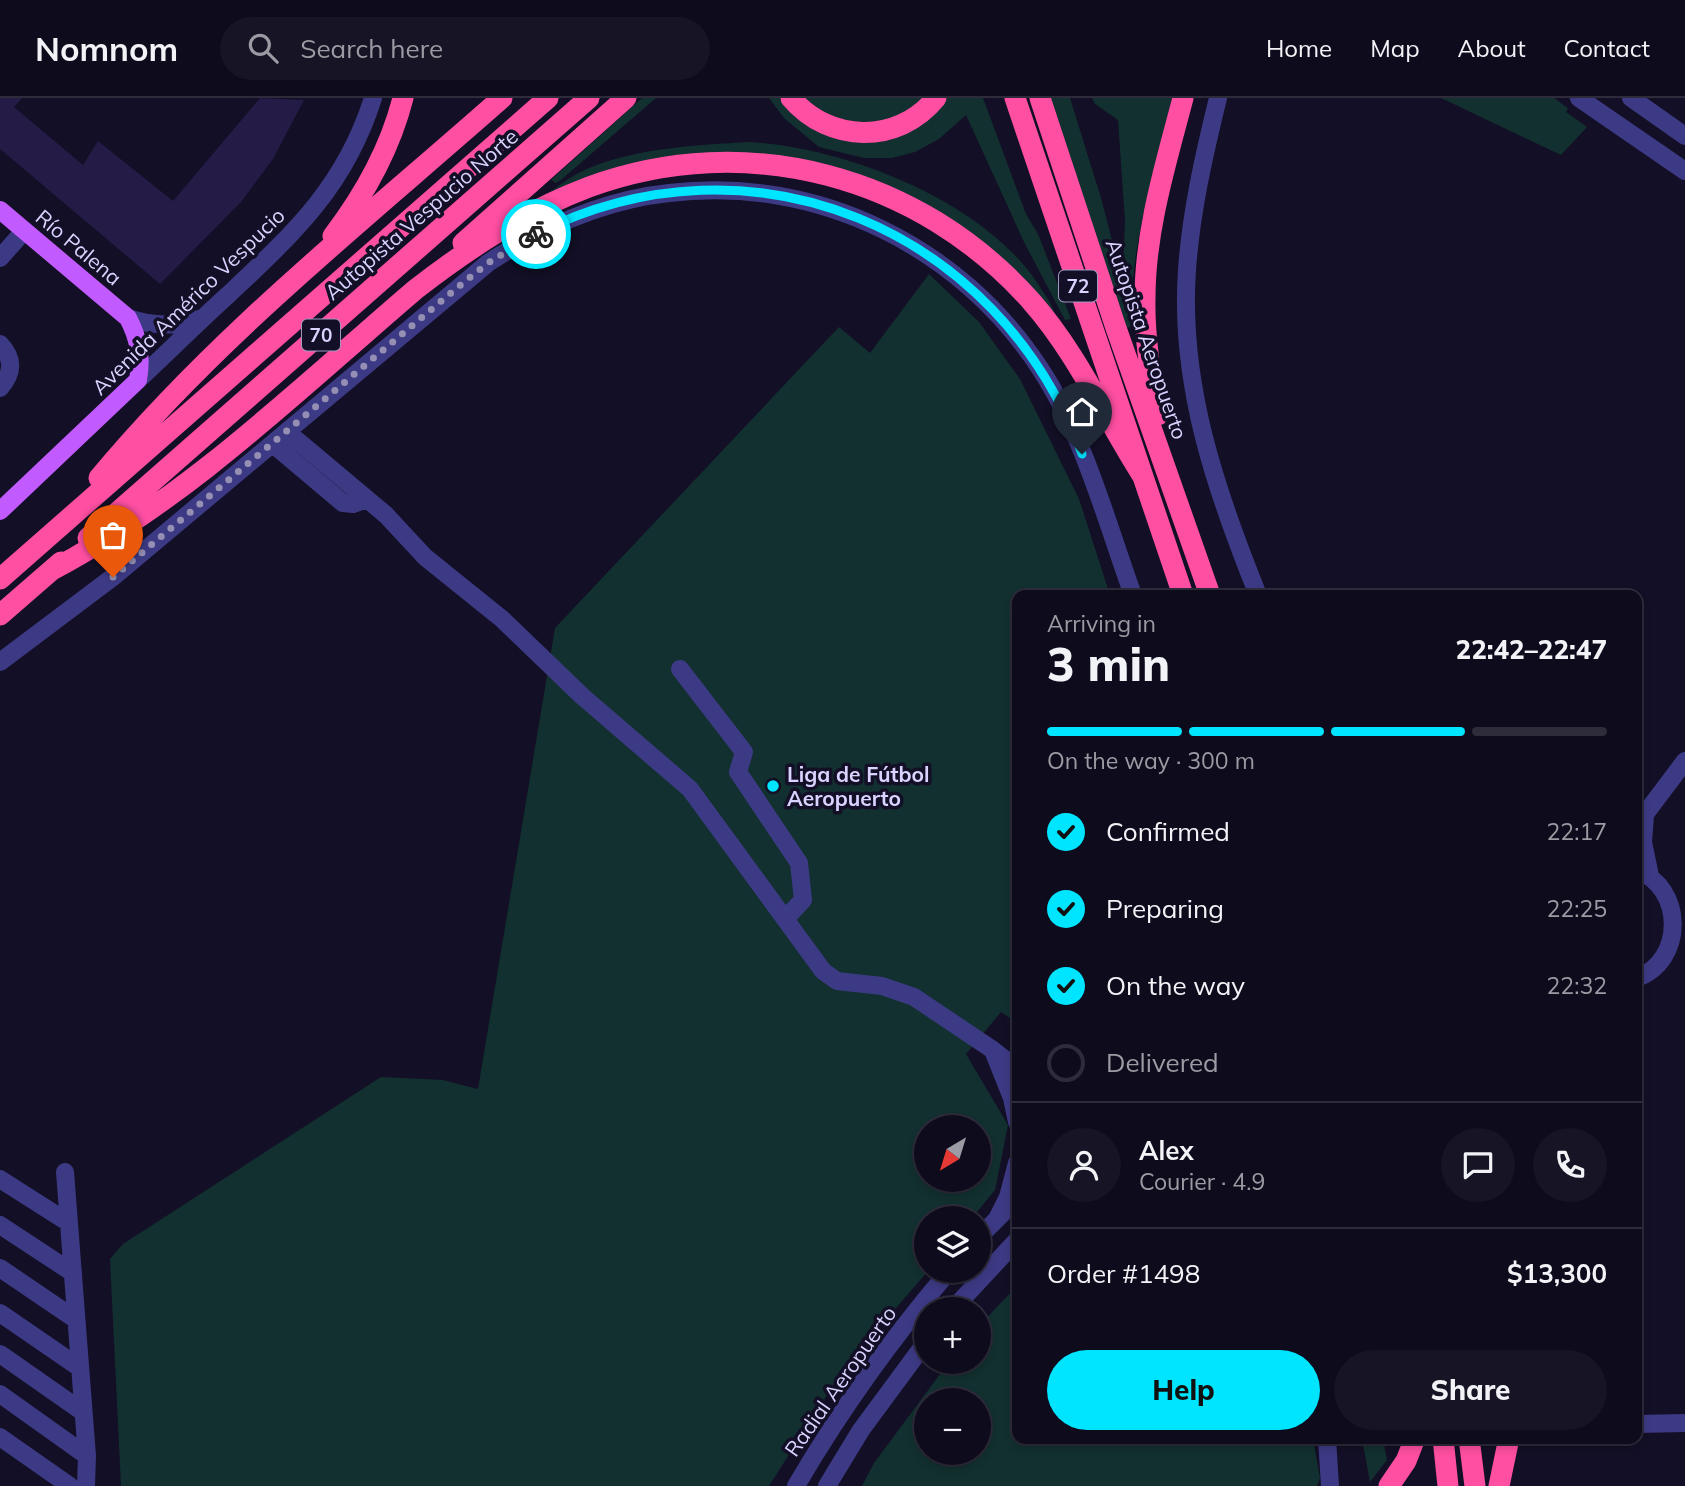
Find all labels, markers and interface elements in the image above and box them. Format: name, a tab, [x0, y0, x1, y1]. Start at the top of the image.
search box	[220, 17, 710, 80]
text: Nomnom	[35, 28, 178, 69]
icon: search	[244, 29, 282, 67]
text: Search here	[300, 32, 443, 65]
text: Home	[1266, 33, 1332, 63]
text: Map	[1370, 33, 1420, 63]
text: About	[1458, 33, 1526, 63]
text: Contact	[1564, 33, 1650, 63]
street label: Autopista Vespucio Norte	[319, 123, 523, 305]
courier	[501, 199, 571, 269]
street label: Avenida Américo Vespucio	[86, 202, 290, 400]
street label: Río Palena	[31, 204, 127, 290]
icon: bike	[517, 215, 555, 253]
street label: Autopista Aeropuerto	[1101, 236, 1193, 442]
road number: 72	[1059, 270, 1097, 302]
road number: 70	[302, 319, 340, 350]
pin	[1052, 382, 1112, 454]
icon: home	[1063, 393, 1101, 431]
pin	[83, 505, 143, 577]
icon: bag	[94, 516, 132, 554]
text: Arriving in	[1047, 609, 1156, 638]
text: 22:42–22:47	[1456, 633, 1607, 666]
text: 3 min	[1047, 635, 1170, 693]
text: On the way · 300 m	[1047, 746, 1255, 775]
place label: Liga de Fútbol Aeropuerto	[787, 761, 930, 811]
marker: Liga de Fútbol Aeropuerto	[765, 778, 781, 794]
icon: check	[1047, 813, 1085, 851]
text: Confirmed	[1106, 815, 1230, 848]
text: 22:17	[1547, 817, 1607, 846]
icon: check	[1047, 890, 1085, 928]
text: Preparing	[1106, 892, 1224, 925]
text: 22:25	[1547, 894, 1607, 923]
icon: check	[1047, 967, 1085, 1005]
text: On the way	[1106, 969, 1245, 1002]
text: 22:32	[1547, 971, 1607, 1000]
text: Delivered	[1106, 1046, 1219, 1079]
north arrow	[914, 1115, 990, 1192]
map controls	[914, 1115, 991, 1465]
button: person	[1047, 1128, 1121, 1202]
button: chat	[1441, 1128, 1515, 1202]
button: phone	[1533, 1128, 1607, 1202]
text: Alex	[1139, 1134, 1194, 1167]
text: Courier · 4.9	[1139, 1167, 1265, 1196]
button: layers	[914, 1206, 991, 1283]
text: Order #1498	[1047, 1257, 1200, 1290]
text: $13,300	[1507, 1257, 1607, 1290]
button: +	[914, 1297, 991, 1374]
street label: Radial Aeropuerto	[778, 1301, 902, 1461]
button: Help	[1047, 1350, 1320, 1430]
button: Share	[1334, 1350, 1607, 1430]
button: −	[914, 1388, 991, 1465]

